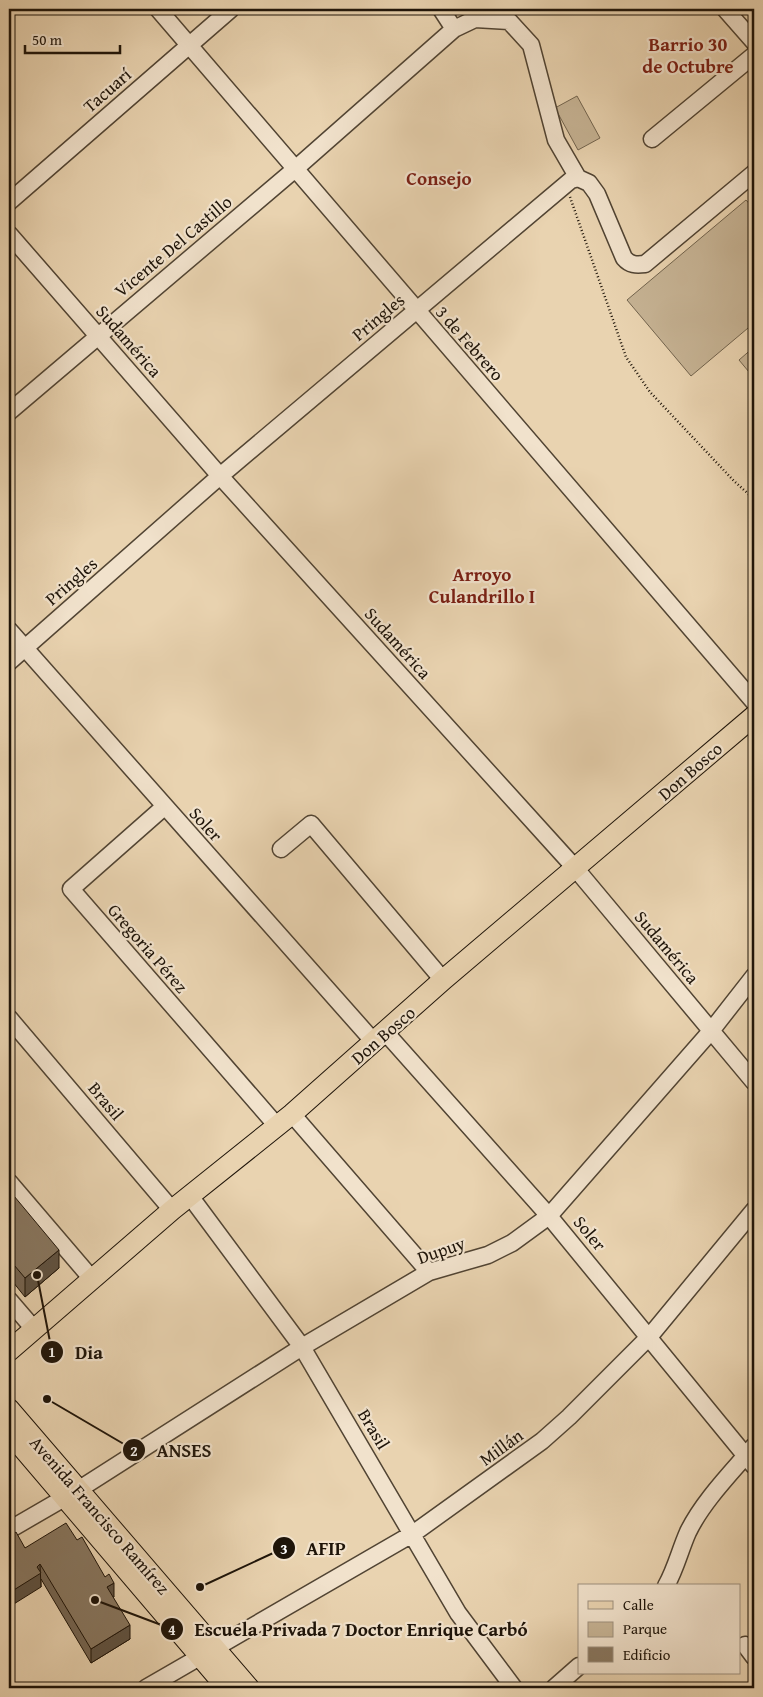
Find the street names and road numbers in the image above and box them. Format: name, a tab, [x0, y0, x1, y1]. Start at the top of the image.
street label: Tacuarí	[77, 61, 138, 119]
street label: Vicente Del Castillo	[108, 189, 238, 303]
street label: Pringles	[346, 287, 410, 347]
street label: Sudamérica	[90, 299, 169, 384]
street label: 3 de Febrero	[429, 299, 511, 387]
street label: Pringles	[39, 551, 103, 611]
street label: Sudamérica	[358, 601, 438, 685]
street label: Don Bosco	[652, 735, 728, 807]
street label: Soler	[183, 801, 229, 848]
street label: Gregoria Pérez	[101, 897, 195, 999]
street label: Sudamérica	[628, 904, 706, 990]
street label: Don Bosco	[345, 999, 421, 1071]
street label: Brasil	[82, 1076, 130, 1126]
street label: Soler	[567, 1209, 613, 1257]
street label: Dupuy	[413, 1229, 469, 1271]
street label: Brasil	[351, 1404, 397, 1454]
street label: Millán	[473, 1422, 529, 1472]
street label: Avenida Francisco Ramírez	[23, 1430, 177, 1600]

